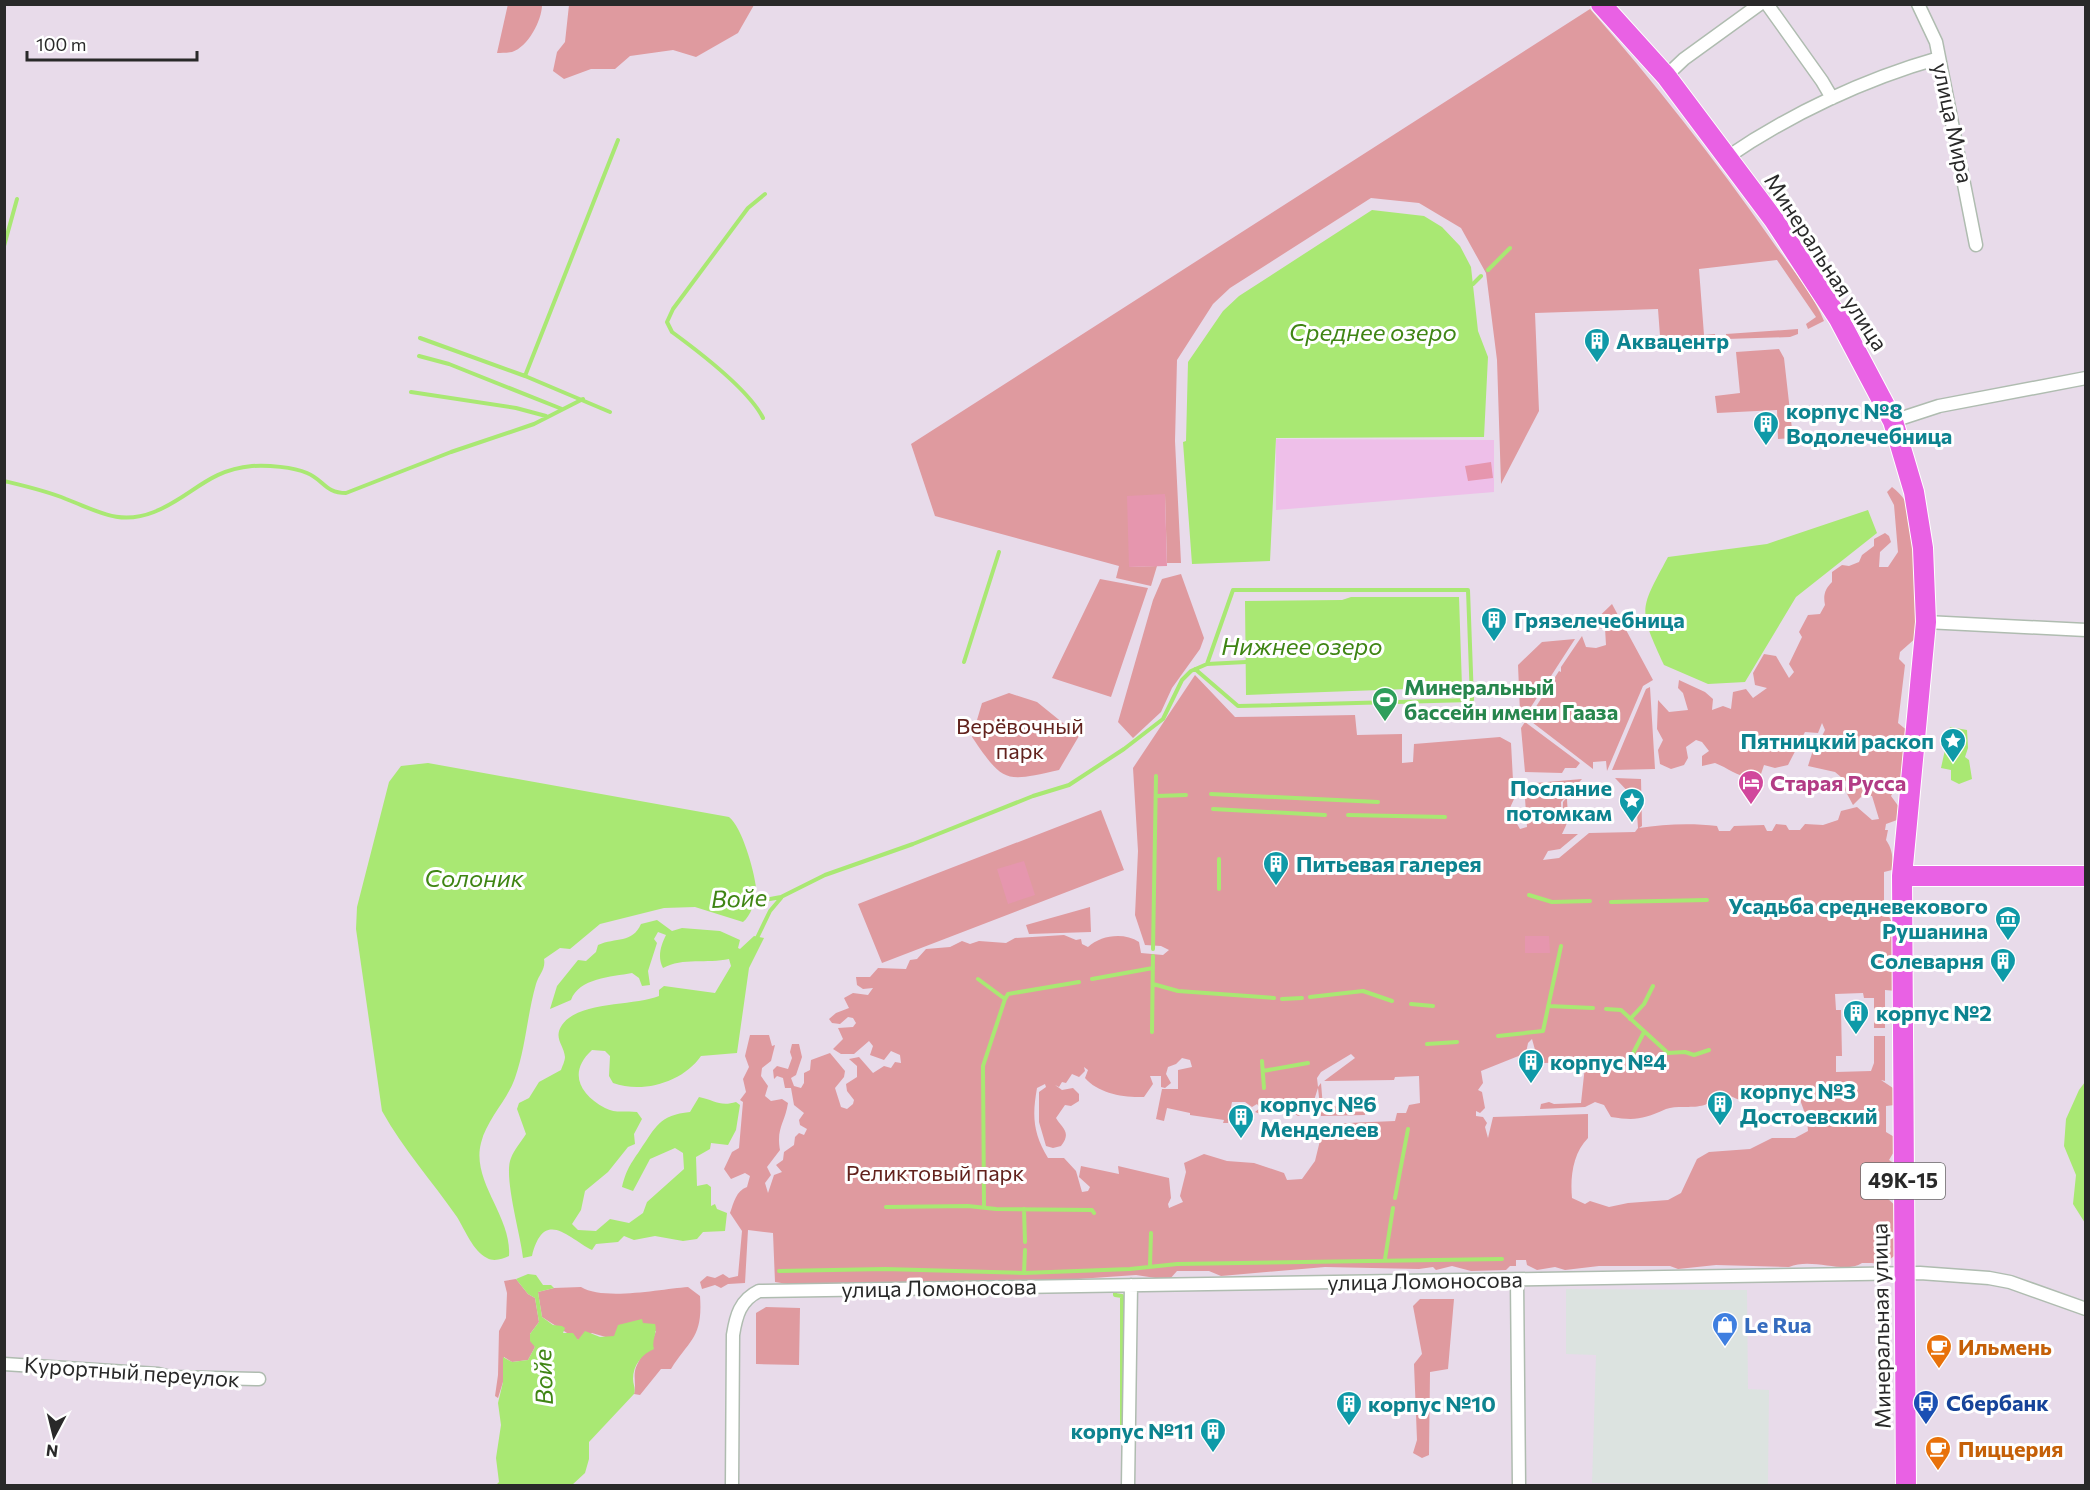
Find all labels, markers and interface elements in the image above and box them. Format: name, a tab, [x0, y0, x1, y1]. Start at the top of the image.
scale bar	[27, 24, 196, 62]
text: 100 m	[36, 33, 86, 55]
street label: улица Мира	[1928, 60, 1979, 186]
street label: Минеральная улица	[1759, 168, 1894, 355]
water label: Среднее озеро	[1289, 317, 1457, 346]
building icon: Аквацентр	[1582, 326, 1612, 364]
place label: Аквацентр	[1616, 327, 1729, 354]
place label: корпус №8 Водолечебница	[1786, 397, 1952, 449]
building icon: корпус №8 Водолечебница	[1751, 409, 1781, 447]
building icon: Грязелечебница	[1479, 605, 1509, 643]
place label: Грязелечебница	[1514, 606, 1685, 633]
water label: Нижнее озеро	[1221, 631, 1383, 660]
place label: Минеральный бассейн имени Гааза	[1404, 673, 1618, 725]
sports icon: Минеральный бассейн имени Гааза	[1370, 685, 1400, 723]
park label: Верёвочный парк	[956, 712, 1084, 764]
place icon: Пятницкий раскоп	[1938, 726, 1968, 764]
place label: Пятницкий раскоп	[1741, 727, 1934, 754]
hotel icon: Старая Русса	[1736, 768, 1766, 806]
place label: Старая Русса	[1770, 769, 1906, 796]
place label: Послание потомкам	[1506, 774, 1612, 826]
place icon: Послание потомкам	[1617, 786, 1647, 824]
building icon: Питьевая галерея	[1261, 849, 1291, 887]
place label: Питьевая галерея	[1296, 850, 1482, 877]
water label: Солоник	[424, 863, 525, 892]
water label: Войе	[710, 882, 768, 913]
place label: Усадьба средневекового Рушанина	[1729, 892, 1988, 944]
museum icon: Усадьба средневекового Рушанина	[1993, 904, 2023, 942]
building icon: Солеварня	[1988, 946, 2018, 984]
place label: Солеварня	[1870, 947, 1984, 974]
building icon: корпус №2	[1841, 998, 1871, 1036]
place label: корпус №2	[1876, 999, 1992, 1026]
building icon: корпус №4	[1516, 1047, 1546, 1085]
place label: корпус №4	[1550, 1048, 1667, 1075]
place label: корпус №3 Достоевский	[1740, 1077, 1878, 1129]
building icon: корпус №3 Достоевский	[1705, 1089, 1735, 1127]
place label: корпус №6 Менделеев	[1260, 1090, 1379, 1142]
building icon: корпус №6 Менделеев	[1226, 1102, 1256, 1140]
park label: Реликтовый парк	[846, 1159, 1024, 1186]
road number: 49К-15	[1861, 1163, 1945, 1199]
street label: Минеральная улица	[1865, 1223, 1896, 1429]
street label: улица Ломоносова	[1327, 1265, 1523, 1296]
street label: улица Ломоносова	[841, 1272, 1037, 1303]
shop icon: Le Rua	[1710, 1310, 1740, 1348]
place label: Le Rua	[1744, 1311, 1812, 1338]
cafe icon: Ильмень	[1924, 1332, 1954, 1370]
place label: Ильмень	[1958, 1333, 2052, 1360]
water label: Войе	[527, 1348, 558, 1406]
street label: Курортный переулок	[23, 1350, 241, 1393]
bus stop icon: Сбербанк	[1911, 1388, 1941, 1426]
building icon: корпус №10	[1334, 1389, 1364, 1427]
place label: Сбербанк	[1946, 1389, 2049, 1416]
place label: корпус №10	[1368, 1390, 1496, 1417]
north arrow	[24, 1406, 84, 1466]
building icon: корпус №11	[1198, 1416, 1228, 1454]
place label: корпус №11	[1071, 1417, 1194, 1444]
cafe icon: Пиццерия	[1923, 1434, 1953, 1472]
place label: Пиццерия	[1958, 1435, 2063, 1462]
text: N	[45, 1441, 59, 1462]

